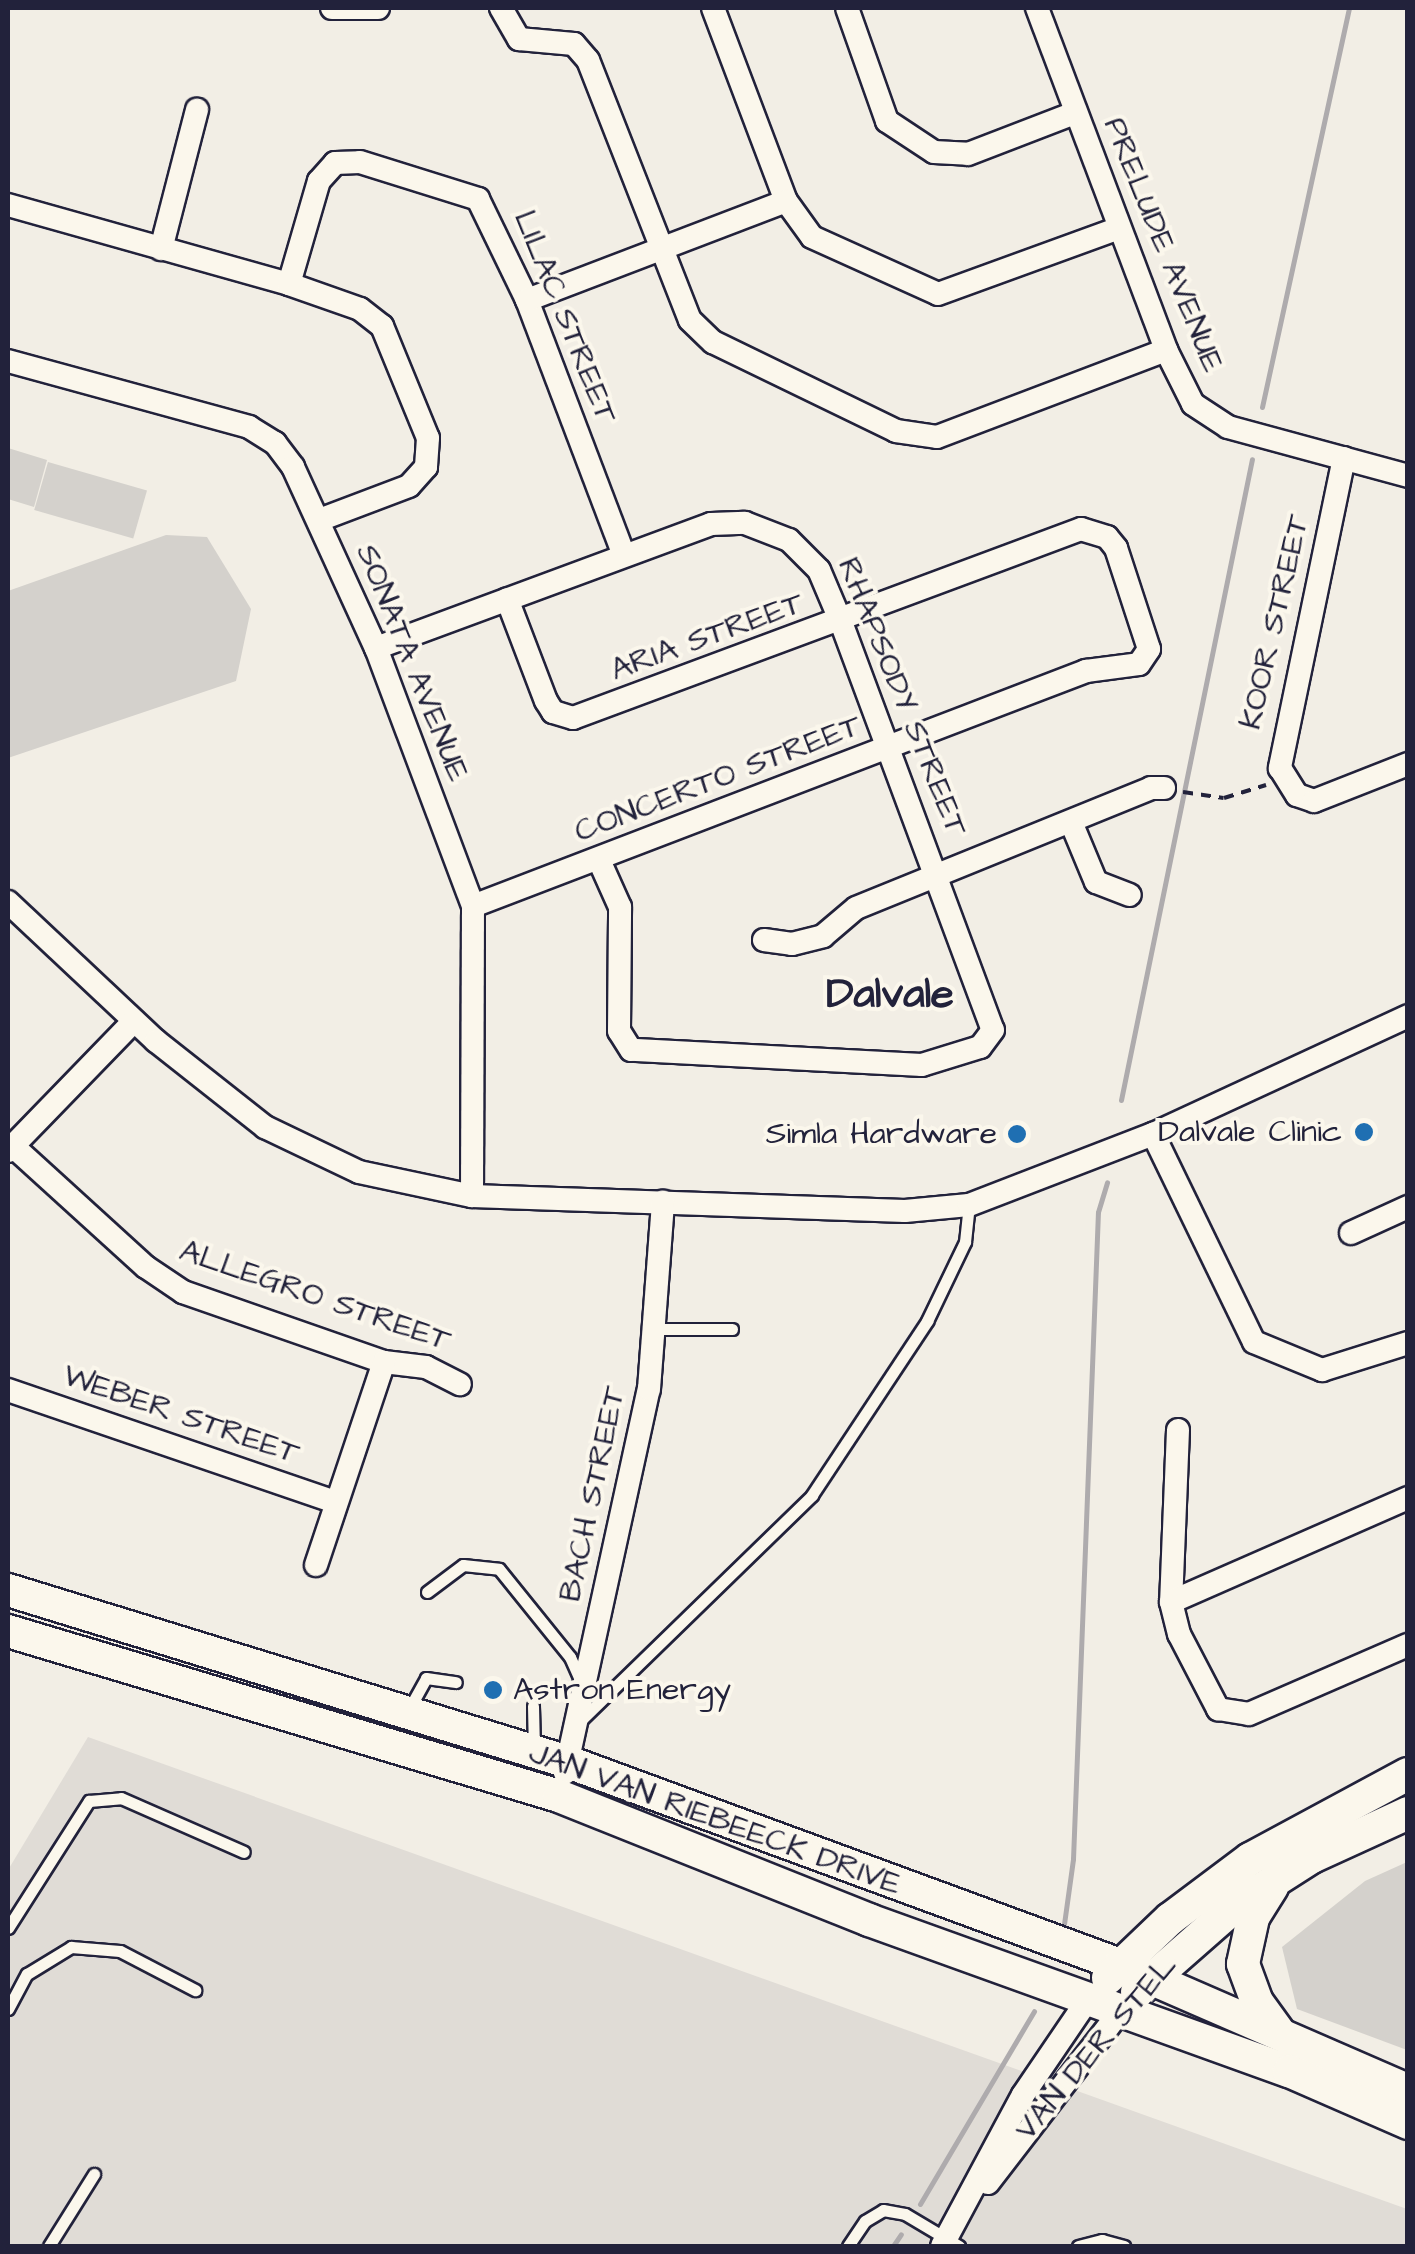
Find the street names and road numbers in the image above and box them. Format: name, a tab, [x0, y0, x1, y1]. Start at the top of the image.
street label: PRELUDE AVENUE	[1094, 112, 1232, 378]
street label: LILAC STREET	[505, 205, 625, 429]
street label: KOOR STREET	[1232, 511, 1318, 733]
street label: SONATA AVENUE	[347, 539, 477, 787]
street label: RHAPSODY STREET	[829, 552, 975, 842]
street label: ARIA STREET	[605, 584, 809, 690]
street label: CONCERTO STREET	[569, 707, 867, 851]
street label: ALLEGRO STREET	[174, 1232, 456, 1360]
street label: WEBER STREET	[58, 1357, 304, 1473]
street label: BACH STREET	[551, 1383, 635, 1605]
street label: JAN VAN RIEBEECK DRIVE	[524, 1734, 906, 1904]
street label: VAN DER STEL	[1007, 1947, 1185, 2149]

